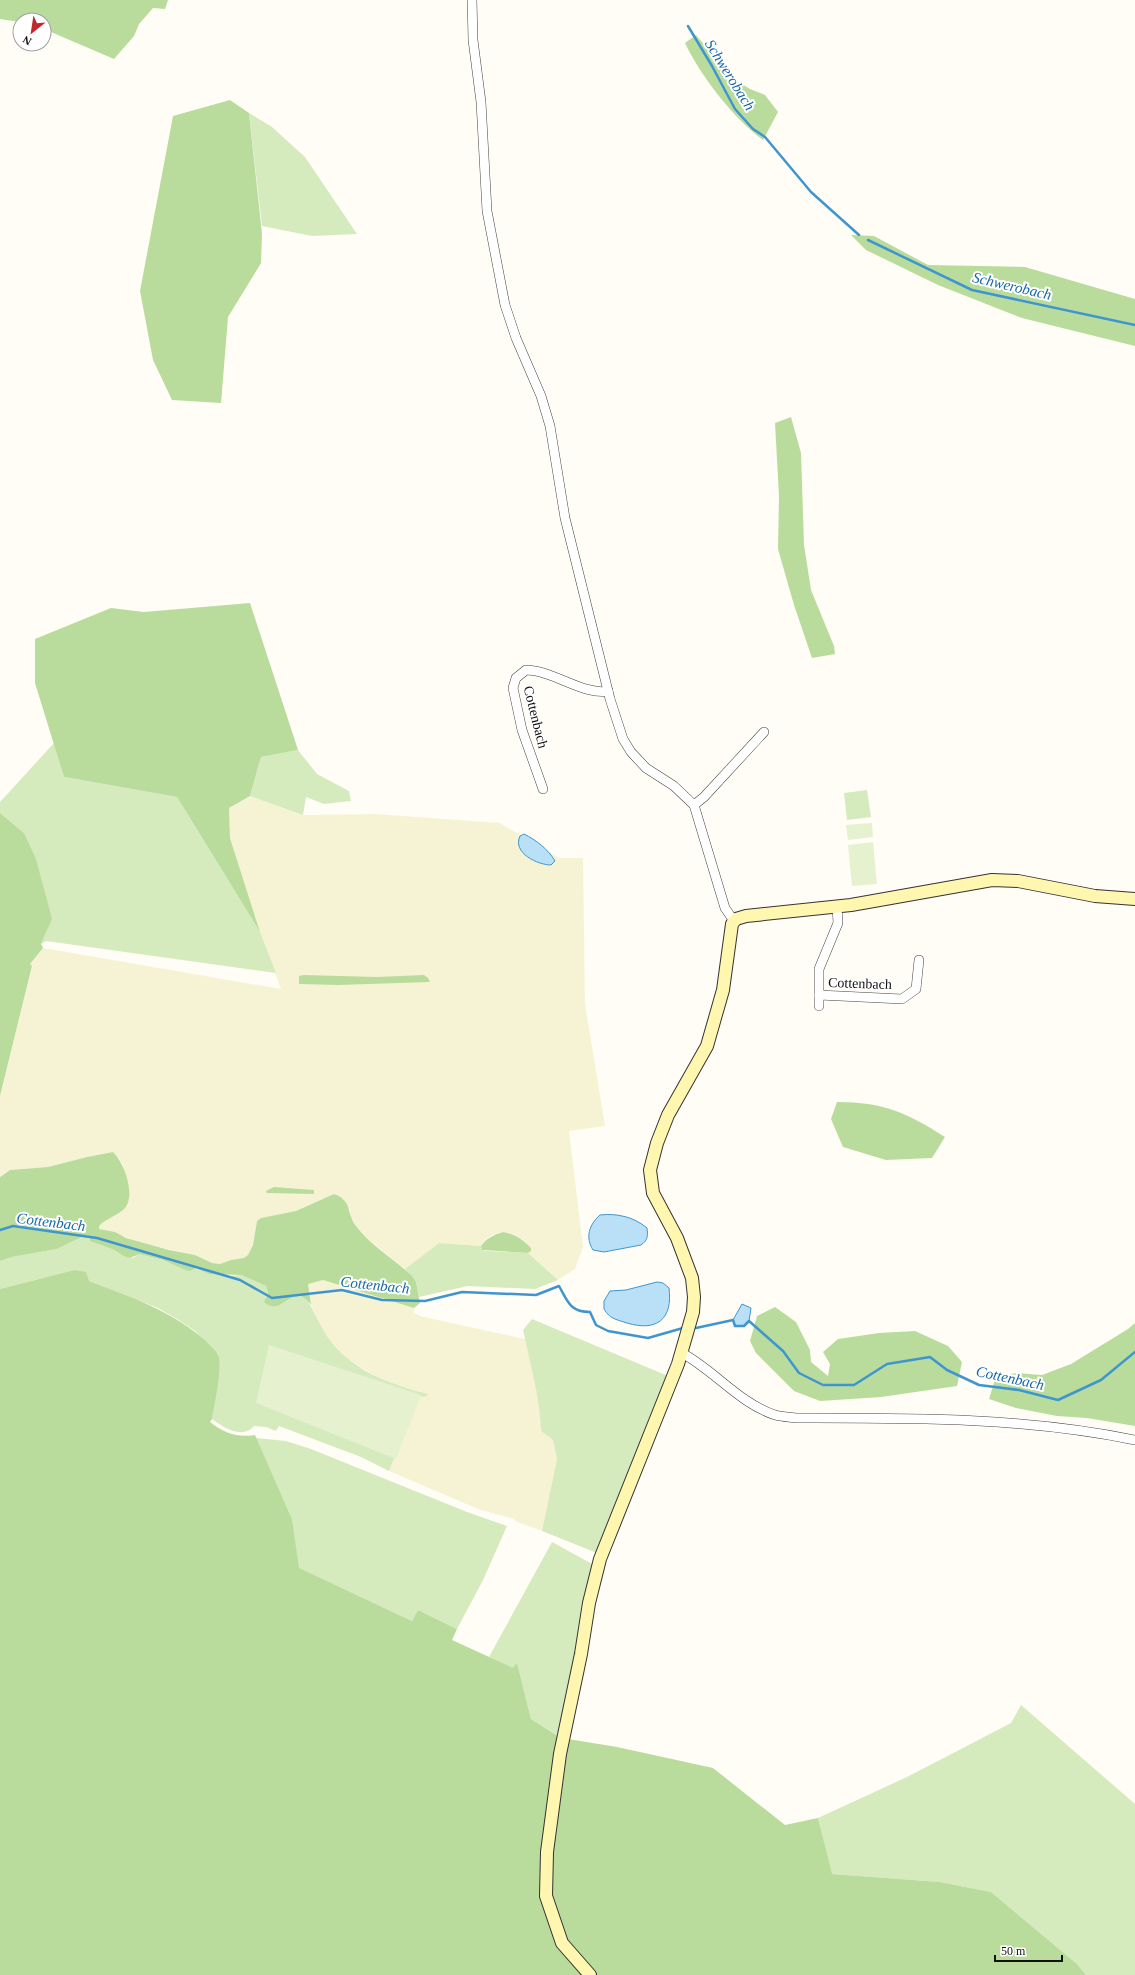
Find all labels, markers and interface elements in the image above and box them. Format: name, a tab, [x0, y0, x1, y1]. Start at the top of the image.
north arrow	[12, 12, 52, 52]
text: N	[21, 33, 33, 48]
water label: Schwerobach	[702, 37, 758, 113]
water label: Schwerobach	[971, 269, 1053, 303]
street label: Cottenbach	[521, 684, 551, 750]
street label: Cottenbach	[828, 975, 892, 992]
water label: Cottenbach	[16, 1210, 86, 1234]
water label: Cottenbach	[340, 1273, 410, 1297]
water label: Cottenbach	[975, 1363, 1045, 1393]
scale bar	[995, 1937, 1062, 1963]
text: 50 m	[1001, 1944, 1026, 1958]

